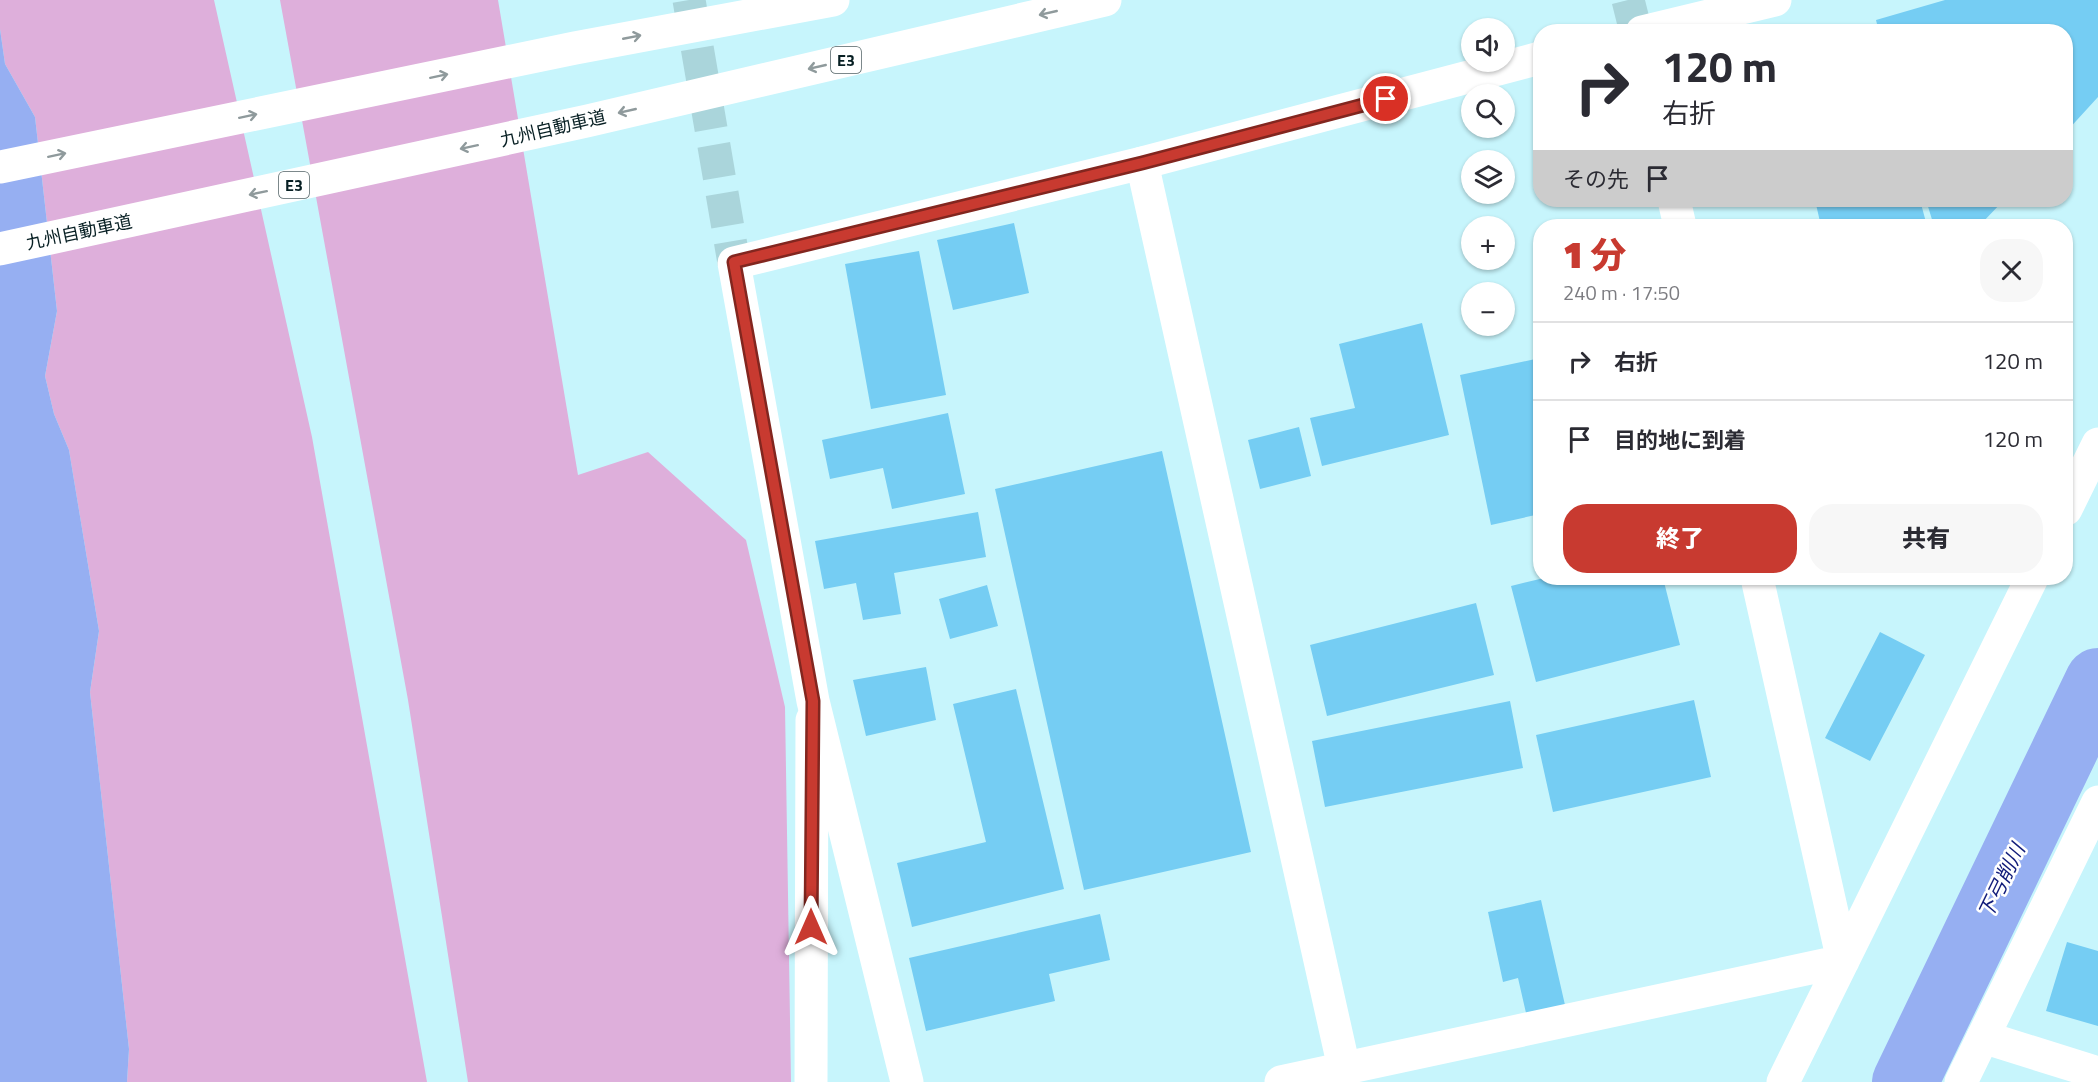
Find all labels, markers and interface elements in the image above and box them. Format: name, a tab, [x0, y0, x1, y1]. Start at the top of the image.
one-way arrow	[1039, 8, 1058, 20]
map controls	[1461, 18, 1515, 336]
button: sound	[1461, 18, 1515, 72]
one-way arrow	[622, 31, 642, 42]
text: 120 m	[1662, 34, 1777, 98]
road number: E3	[831, 47, 861, 73]
icon: right	[1563, 48, 1641, 126]
one-way arrow	[808, 62, 828, 73]
one-way arrow	[429, 70, 448, 81]
pin	[1360, 73, 1411, 124]
icon: arrive	[1369, 82, 1402, 115]
button: search	[1461, 84, 1515, 138]
text: 右折	[1662, 92, 1716, 133]
street label: 九州自動車道	[497, 103, 609, 153]
one-way arrow	[618, 106, 637, 118]
one-way arrow	[238, 110, 258, 121]
one-way arrow	[459, 141, 478, 153]
one-way arrow	[47, 149, 67, 160]
button: layers	[1461, 150, 1515, 204]
text: その先	[1563, 162, 1629, 196]
icon: arrive	[1641, 162, 1674, 195]
road number: E3	[279, 172, 309, 198]
one-way arrow	[248, 188, 268, 199]
street label: 九州自動車道	[23, 208, 135, 256]
button: +	[1461, 216, 1515, 270]
text: 1 分	[1563, 227, 1627, 282]
button: close	[1980, 239, 2043, 302]
text: 240 m · 17:50	[1563, 277, 1680, 308]
button: −	[1461, 282, 1515, 336]
text: 120 m	[1983, 344, 2043, 378]
icon: right	[1563, 345, 1596, 378]
text: 右折	[1614, 345, 1658, 379]
text: 120 m	[1983, 422, 2043, 456]
icon: arrive	[1563, 423, 1596, 456]
text: 目的地に到着	[1614, 423, 1746, 457]
button: 終了	[1563, 504, 1797, 573]
button: 共有	[1809, 504, 2043, 573]
water label: 下弓削川	[1970, 836, 2033, 924]
position arrow	[779, 895, 843, 959]

